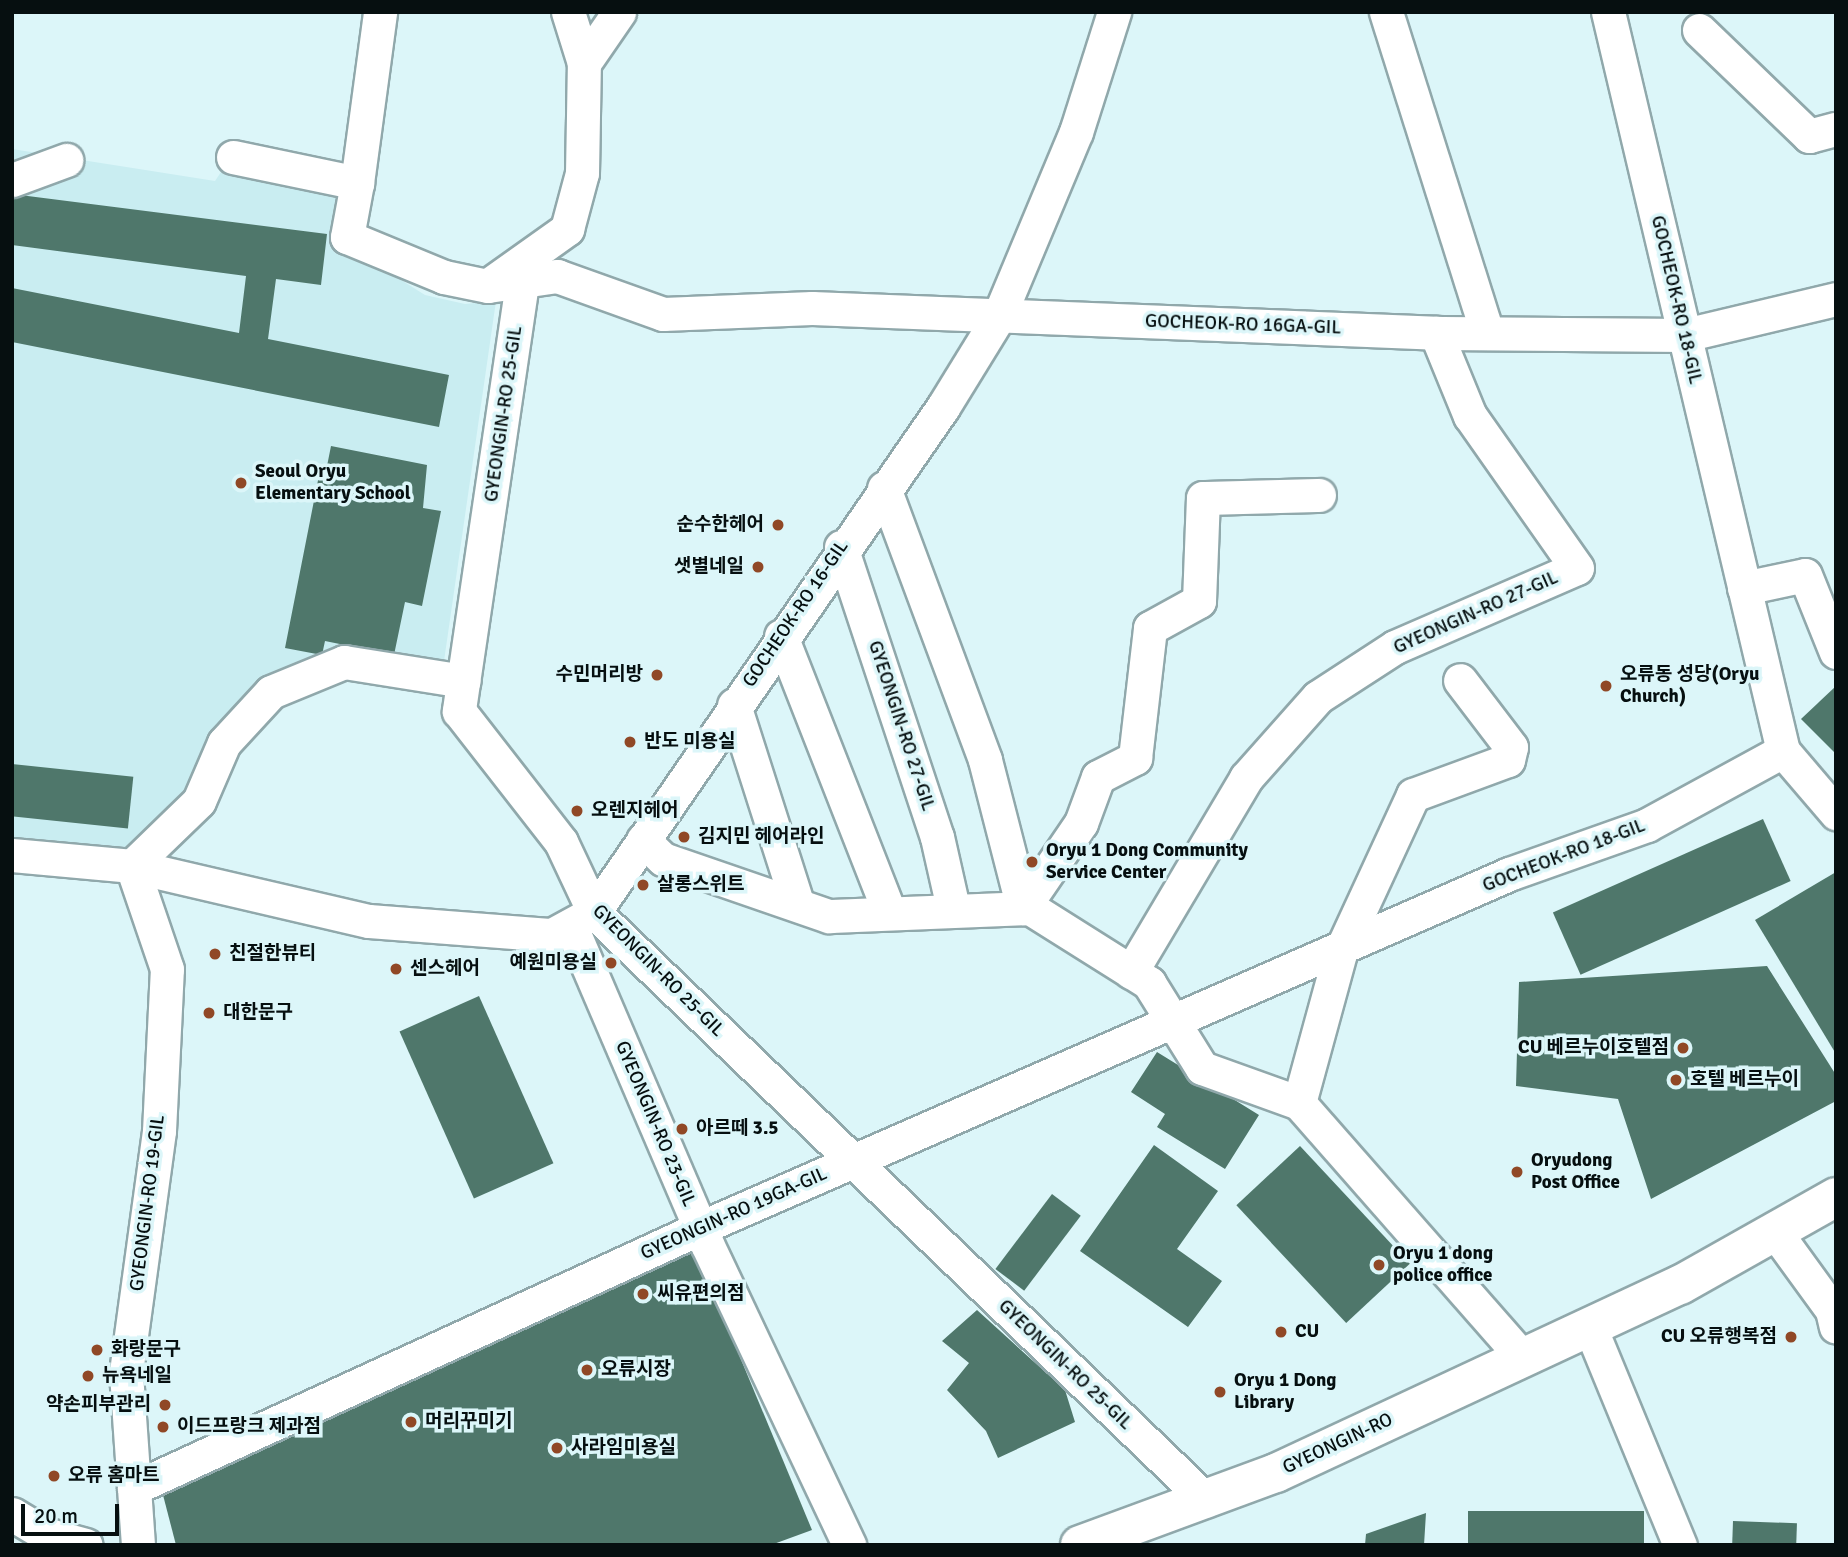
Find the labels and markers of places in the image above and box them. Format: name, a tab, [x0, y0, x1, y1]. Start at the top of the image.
place label: Seoul Oryu Elementary School	[255, 461, 411, 505]
marker: Seoul Oryu Elementary School	[233, 475, 249, 491]
place label: 순수한헤어	[677, 514, 764, 536]
marker: 순수한헤어	[770, 517, 786, 533]
place label: 샛별네일	[674, 556, 744, 578]
marker: 샛별네일	[750, 559, 766, 575]
place label: 수민머리방	[556, 664, 643, 686]
place label: 오류동 성당(Oryu Church)	[1620, 664, 1759, 708]
marker: 수민머리방	[649, 667, 665, 683]
marker: 오류동 성당(Oryu Church)	[1598, 678, 1614, 694]
place label: 반도 미용실	[644, 731, 736, 753]
marker: 반도 미용실	[622, 734, 638, 750]
place label: 오렌지헤어	[591, 800, 678, 822]
marker: 오렌지헤어	[569, 803, 585, 819]
place label: 김지민 헤어라인	[698, 826, 825, 848]
marker: 김지민 헤어라인	[676, 829, 692, 845]
place label: Oryu 1 Dong Community Service Center	[1046, 840, 1248, 884]
marker: Oryu 1 Dong Community Service Center	[1024, 854, 1040, 870]
place label: 살롱스위트	[657, 874, 744, 896]
marker: 살롱스위트	[635, 877, 651, 893]
place label: 친절한뷰티	[229, 943, 316, 965]
marker: 친절한뷰티	[207, 946, 223, 962]
place label: 예원미용실	[510, 952, 597, 974]
marker: 예원미용실	[603, 955, 619, 971]
place label: 센스헤어	[410, 958, 480, 980]
marker: 센스헤어	[388, 961, 404, 977]
place label: 대한문구	[223, 1002, 293, 1024]
marker: 대한문구	[201, 1005, 217, 1021]
place label: CU 베르누이호텔점	[1518, 1037, 1669, 1059]
marker: CU 베르누이호텔점	[1675, 1040, 1691, 1056]
place label: 호텔 베르누이	[1690, 1069, 1799, 1091]
marker: 호텔 베르누이	[1668, 1072, 1684, 1088]
place label: 아르떼 3.5	[696, 1118, 779, 1140]
marker: 아르떼 3.5	[674, 1121, 690, 1137]
place label: Oryudong Post Office	[1531, 1150, 1620, 1194]
marker: Oryudong Post Office	[1509, 1164, 1525, 1180]
place label: Oryu 1 dong police office	[1393, 1243, 1493, 1287]
marker: Oryu 1 dong police office	[1371, 1257, 1387, 1273]
place label: 씨유편의점	[657, 1283, 744, 1305]
marker: 씨유편의점	[635, 1286, 651, 1302]
place label: CU	[1295, 1321, 1319, 1343]
marker: CU	[1273, 1324, 1289, 1340]
place label: CU 오류행복점	[1661, 1326, 1777, 1348]
marker: CU 오류행복점	[1783, 1329, 1799, 1345]
place label: 화랑문구	[111, 1339, 181, 1361]
marker: 화랑문구	[89, 1342, 105, 1358]
place label: 오류시장	[601, 1359, 671, 1381]
marker: 오류시장	[579, 1362, 595, 1378]
place label: 뉴욕네일	[102, 1365, 172, 1387]
marker: 뉴욕네일	[80, 1368, 96, 1384]
place label: Oryu 1 Dong Library	[1234, 1370, 1337, 1414]
marker: Oryu 1 Dong Library	[1212, 1384, 1228, 1400]
place label: 약손피부관리	[46, 1394, 151, 1416]
marker: 약손피부관리	[157, 1397, 173, 1413]
place label: 머리꾸미기	[425, 1411, 512, 1433]
marker: 머리꾸미기	[403, 1414, 419, 1430]
place label: 이드프랑크 제과점	[177, 1416, 321, 1438]
marker: 이드프랑크 제과점	[155, 1419, 171, 1435]
place label: 사라임미용실	[571, 1437, 676, 1459]
marker: 사라임미용실	[549, 1440, 565, 1456]
place label: 오류 홈마트	[68, 1465, 160, 1487]
marker: 오류 홈마트	[46, 1468, 62, 1484]

